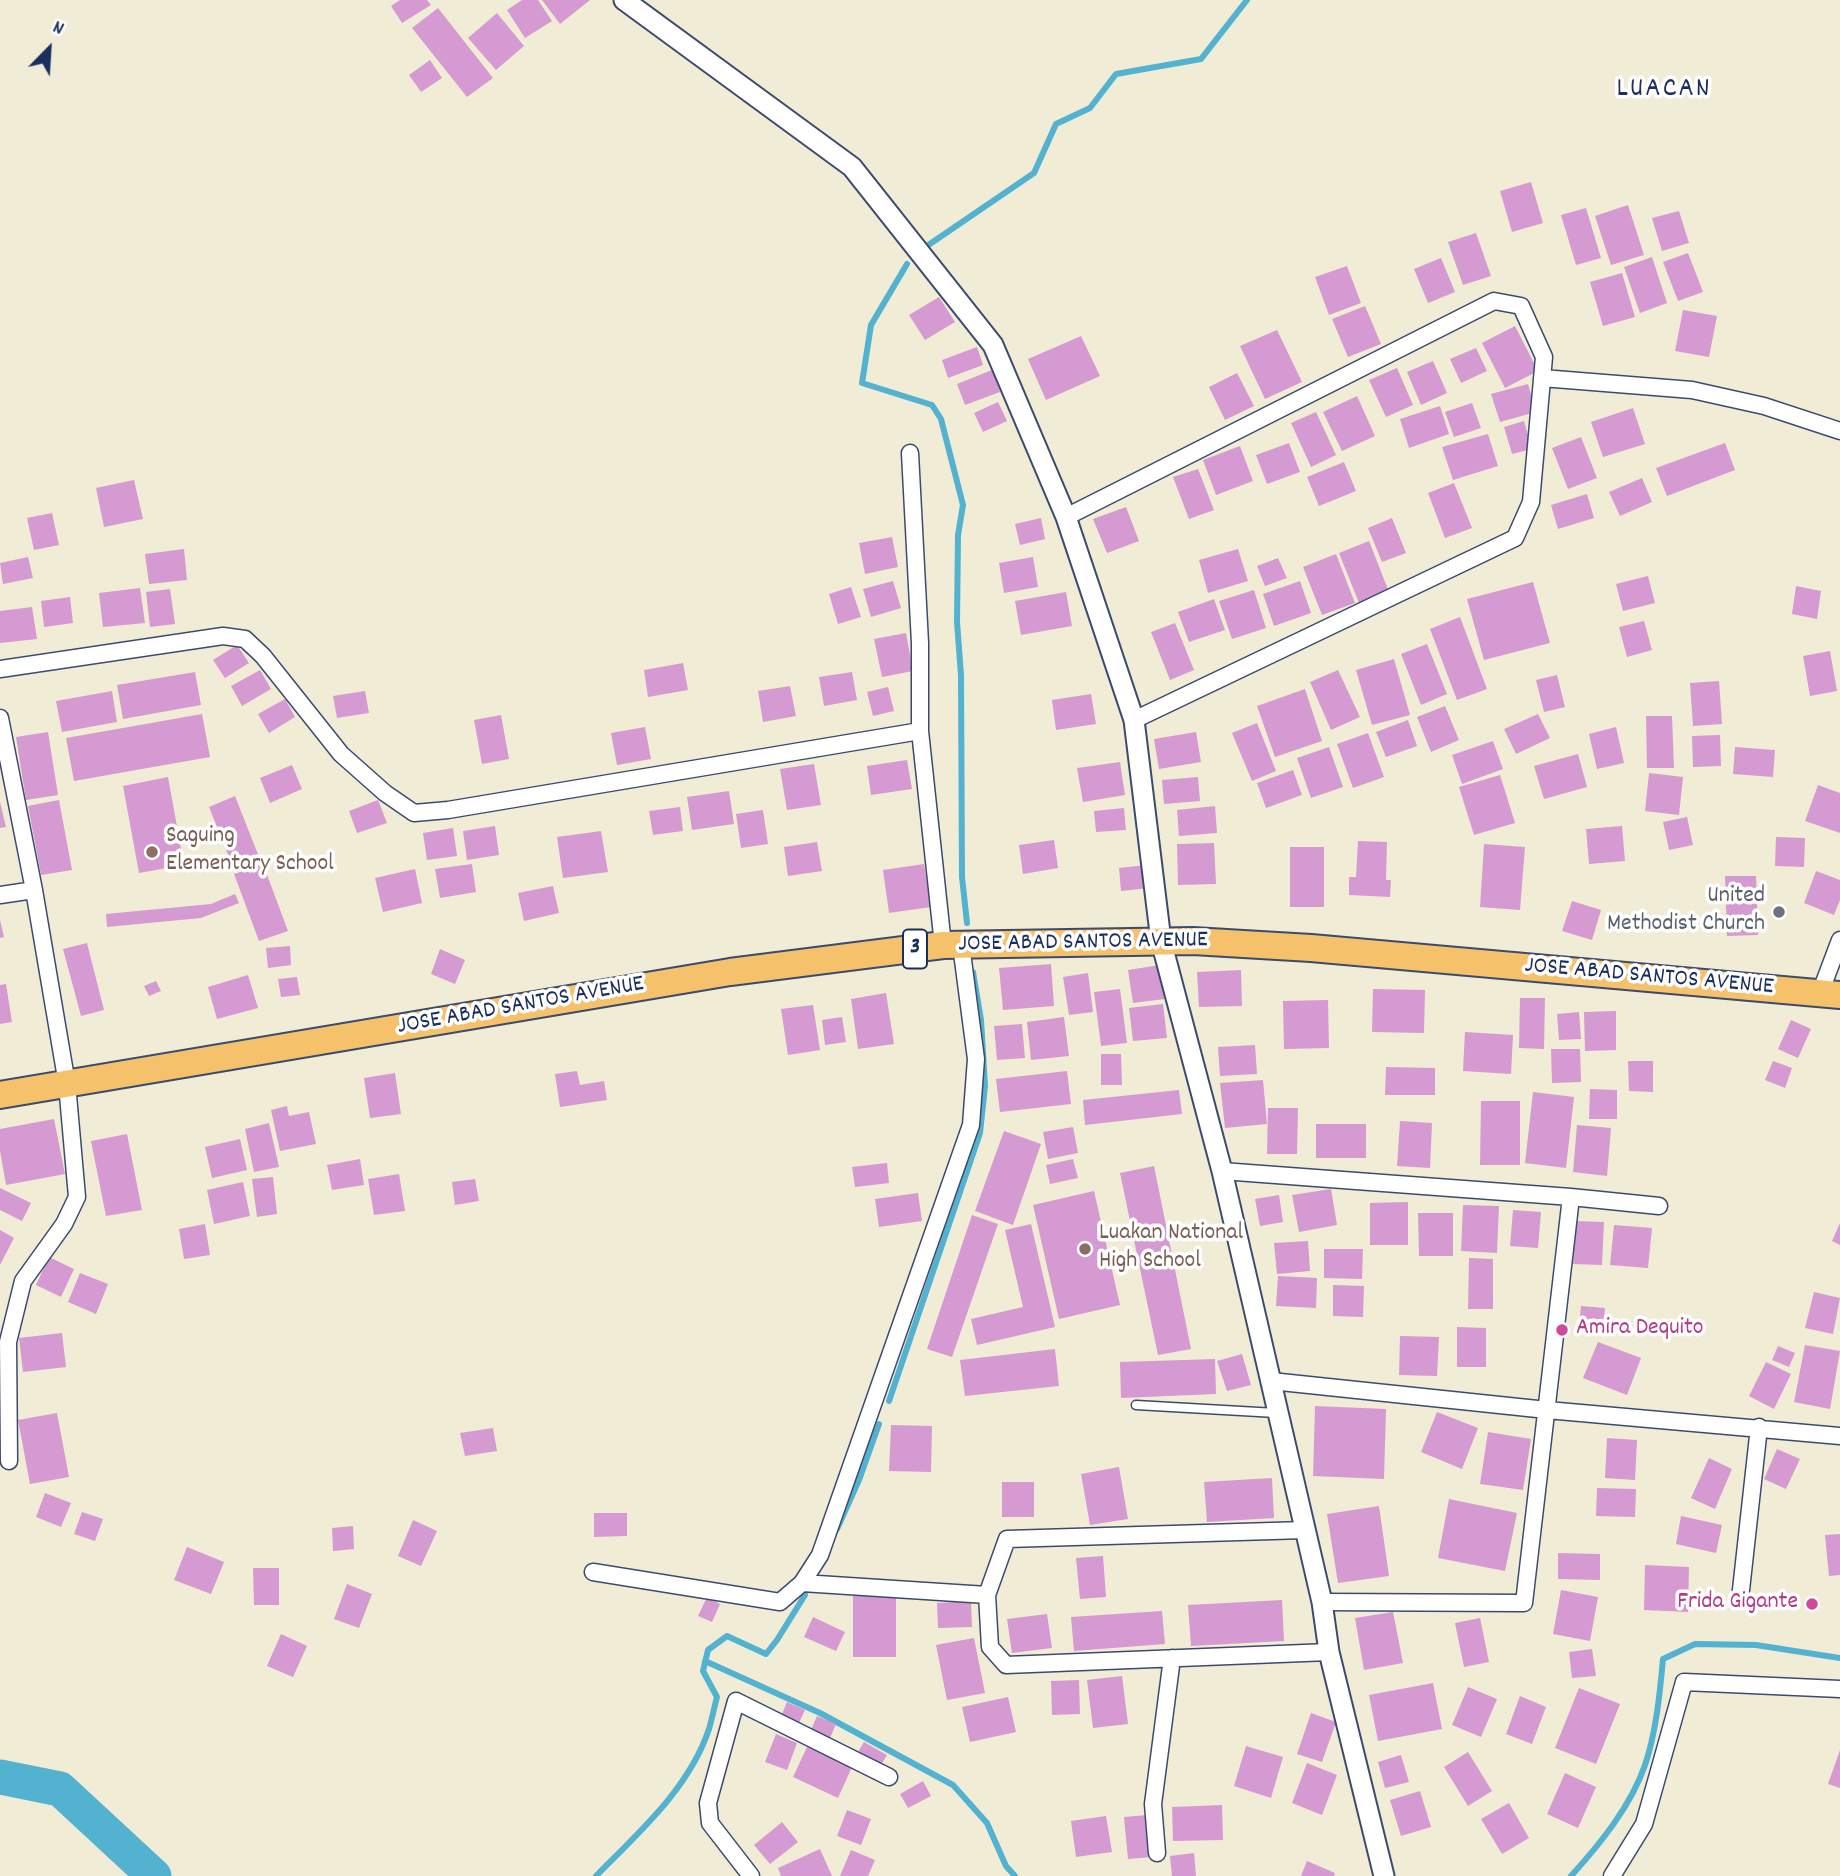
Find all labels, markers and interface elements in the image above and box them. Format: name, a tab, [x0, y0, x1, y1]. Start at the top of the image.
north arrow	[14, 14, 84, 84]
text: N	[48, 15, 68, 44]
district label: LUACAN	[1617, 74, 1711, 108]
place label: Saguing Elementary School	[166, 824, 334, 880]
marker: Saguing Elementary School	[144, 844, 160, 860]
place label: United Methodist Church	[1607, 884, 1765, 940]
marker: United Methodist Church	[1771, 904, 1787, 920]
street label: JOSE ABAD SANTOS AVENUE	[958, 927, 1208, 961]
road number: 3	[903, 930, 927, 968]
street label: JOSE ABAD SANTOS AVENUE	[1523, 953, 1775, 1003]
street label: JOSE ABAD SANTOS AVENUE	[395, 971, 647, 1043]
place label: Luakan National High School	[1099, 1221, 1243, 1277]
marker: Luakan National High School	[1077, 1241, 1093, 1257]
place label: Amira Dequito	[1576, 1316, 1704, 1344]
marker: Amira Dequito	[1554, 1322, 1570, 1338]
place label: Frida Gigante	[1677, 1590, 1798, 1618]
marker: Frida Gigante	[1804, 1596, 1820, 1612]

